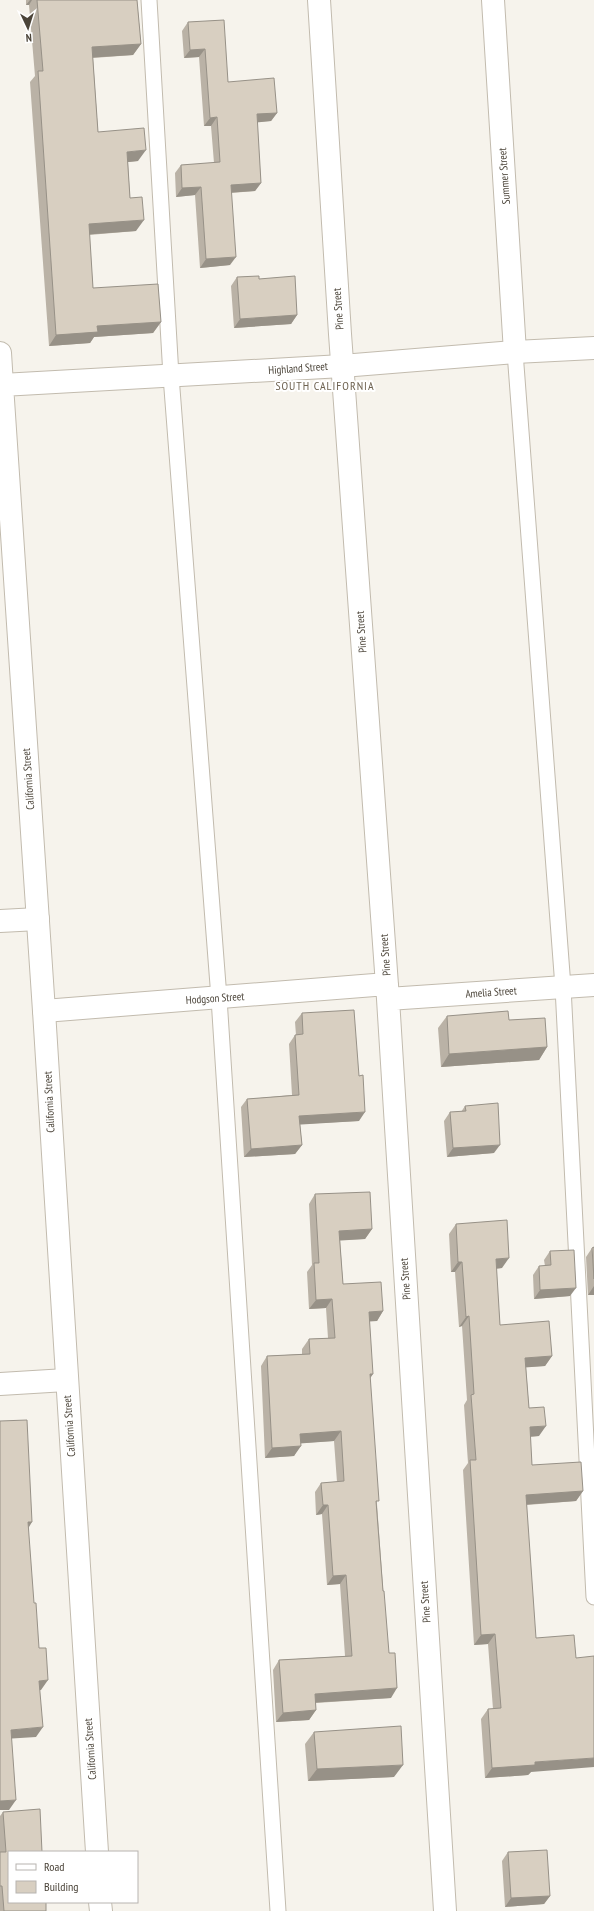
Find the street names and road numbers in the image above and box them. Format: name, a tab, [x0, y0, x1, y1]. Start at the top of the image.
street label: Summer Street	[495, 147, 513, 205]
street label: Pine Street	[330, 288, 346, 330]
street label: Highland Street	[268, 359, 328, 377]
street label: Pine Street	[353, 611, 369, 653]
street label: California Street	[19, 748, 37, 810]
street label: Pine Street	[377, 934, 393, 976]
street label: Amelia Street	[465, 983, 517, 1001]
street label: Hodgson Street	[185, 989, 245, 1007]
street label: California Street	[40, 1071, 58, 1133]
street label: Pine Street	[397, 1258, 413, 1300]
street label: California Street	[60, 1395, 78, 1457]
street label: Pine Street	[417, 1581, 433, 1623]
street label: California Street	[81, 1718, 99, 1780]

